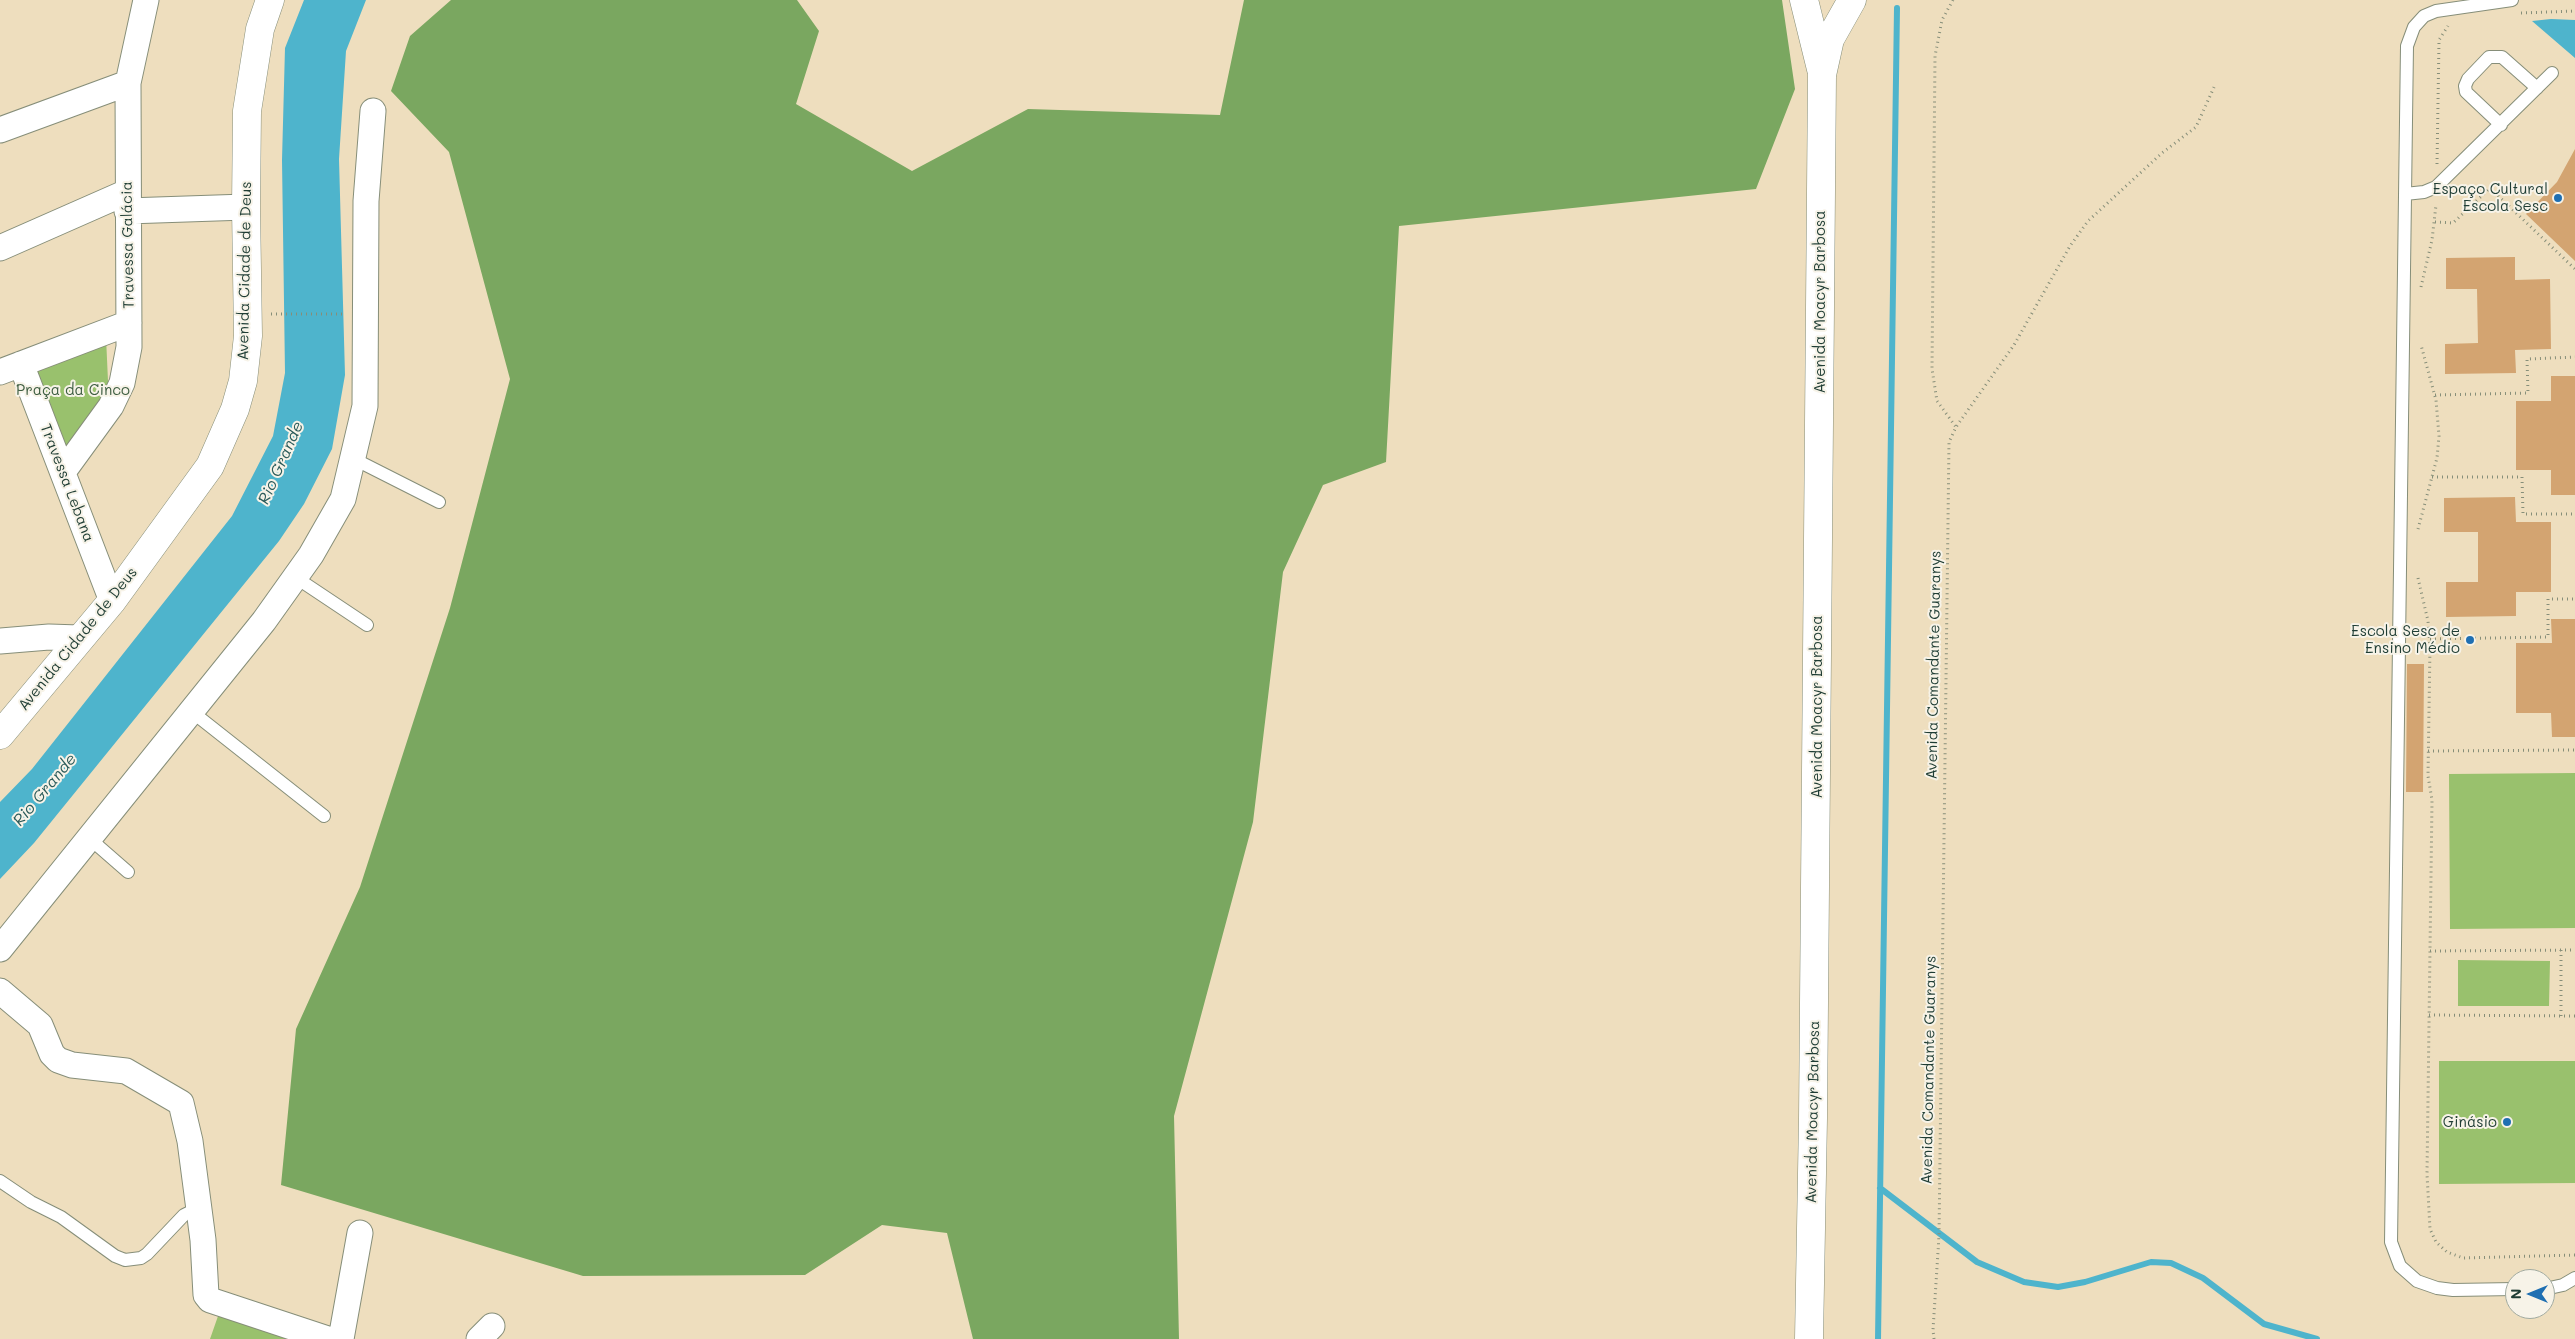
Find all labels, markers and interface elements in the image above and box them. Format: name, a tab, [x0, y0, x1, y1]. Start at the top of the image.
place label: Espaço Cultural Escola Sesc	[2433, 180, 2548, 215]
street label: Travessa Galácia	[118, 181, 138, 309]
street label: Avenida Cidade de Deus	[234, 181, 256, 361]
marker: Espaço Cultural Escola Sesc	[2552, 192, 2564, 204]
street label: Avenida Moacyr Barbosa	[1811, 210, 1829, 394]
park label: Praça da Cinco	[16, 381, 130, 399]
water label: Rio Grande	[254, 419, 308, 507]
street label: Travessa Lebana	[36, 421, 98, 545]
street label: Avenida Comandante Guaranys	[1923, 551, 1945, 779]
street label: Avenida Cidade de Deus	[15, 564, 141, 714]
street label: Avenida Moacyr Barbosa	[1808, 615, 1826, 799]
place label: Escola Sesc de Ensino Médio	[2351, 622, 2460, 657]
marker: Escola Sesc de Ensino Médio	[2464, 634, 2476, 646]
water label: Rio Grande	[9, 750, 81, 830]
street label: Avenida Comandante Guaranys	[1918, 956, 1940, 1184]
street label: Avenida Moacyr Barbosa	[1802, 1020, 1824, 1204]
place label: Ginásio	[2443, 1113, 2497, 1131]
marker: Ginásio	[2501, 1116, 2513, 1128]
north arrow	[2505, 1269, 2555, 1319]
text: N	[2506, 1289, 2525, 1299]

